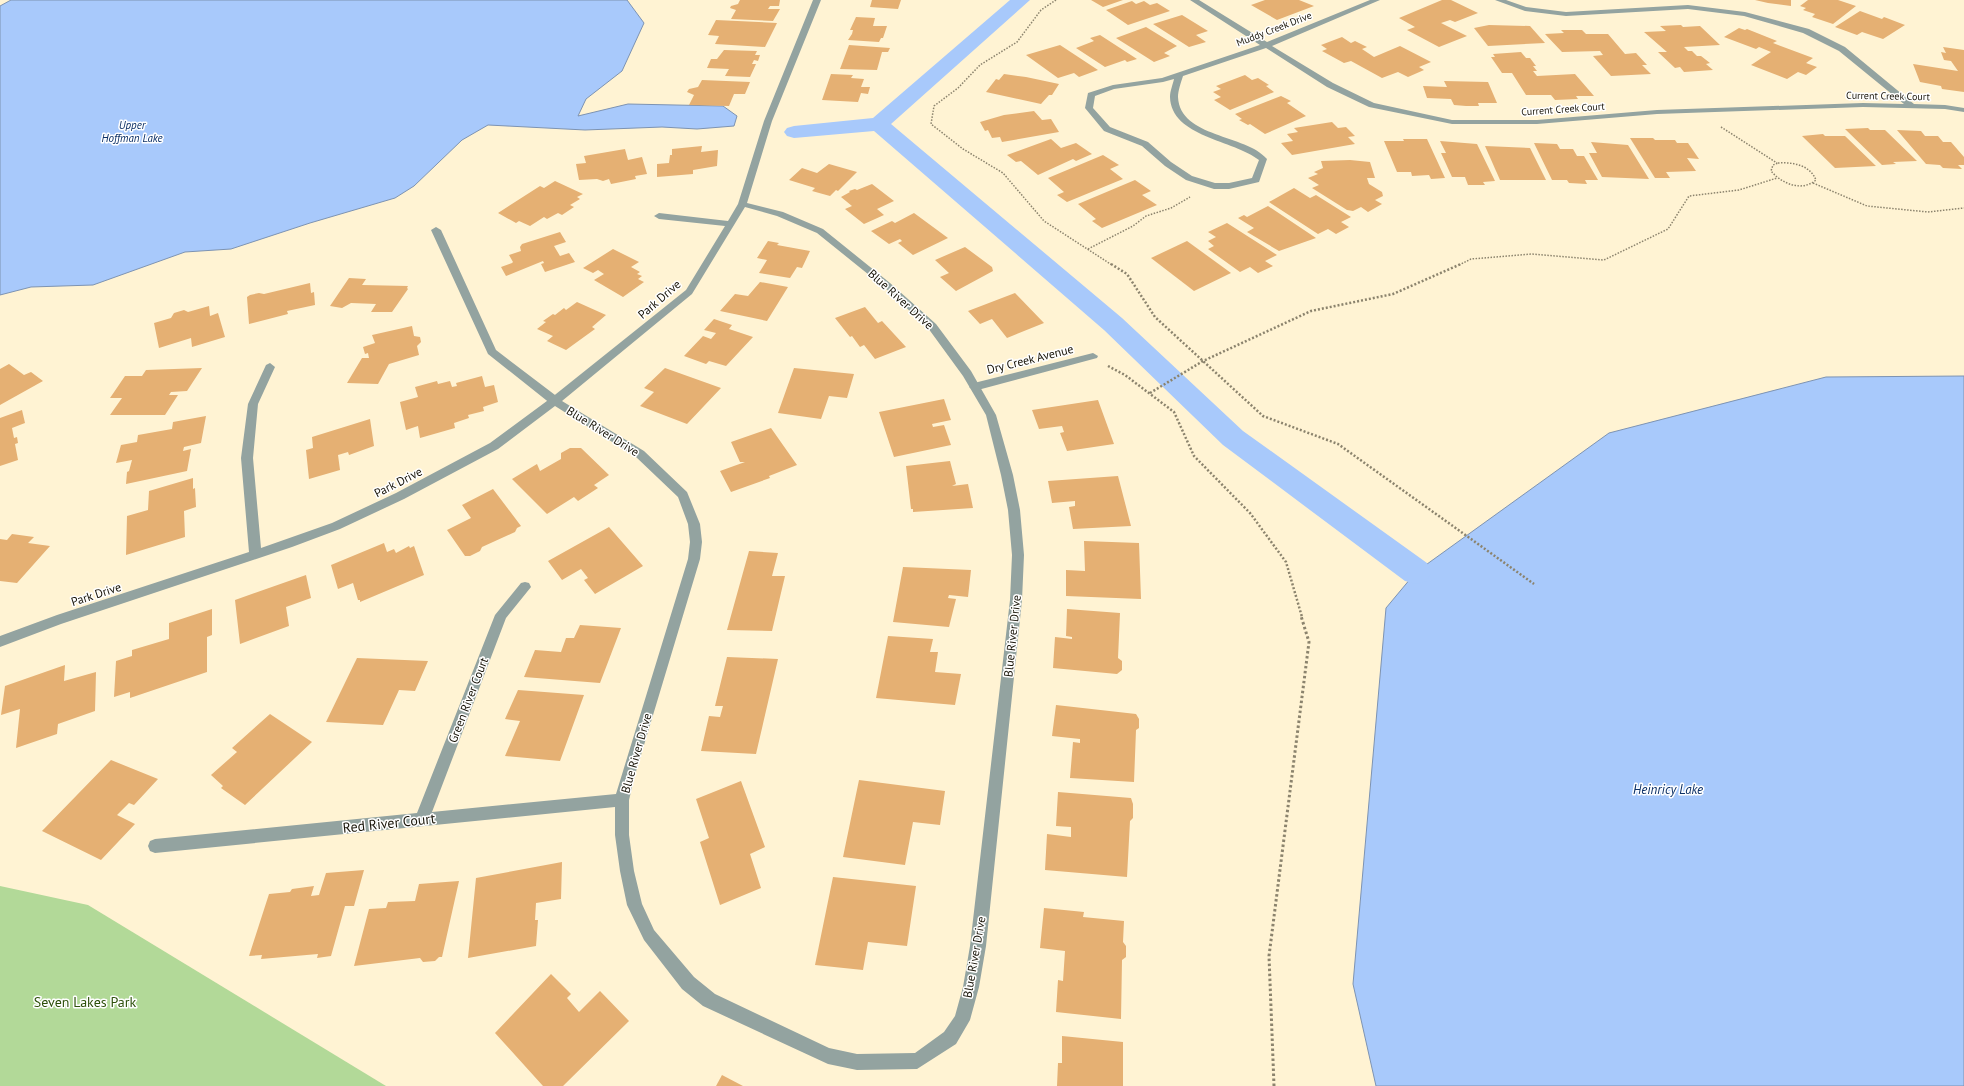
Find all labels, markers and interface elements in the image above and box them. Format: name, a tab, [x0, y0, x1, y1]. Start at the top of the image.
street label: Muddy Creek Drive	[1235, 9, 1313, 49]
street label: Current Creek Court	[1846, 89, 1931, 103]
street label: Current Creek Court	[1521, 100, 1606, 118]
water label: Upper Hoffman Lake	[101, 118, 163, 145]
street label: Blue River Drive	[865, 266, 937, 332]
street label: Park Drive	[635, 276, 683, 322]
street label: Dry Creek Avenue	[985, 341, 1075, 377]
street label: Blue River Drive	[564, 403, 642, 459]
street label: Park Drive	[372, 464, 424, 500]
street label: Park Drive	[69, 579, 123, 609]
street label: Blue River Drive	[1000, 594, 1024, 678]
street label: Green River Court	[445, 655, 491, 745]
street label: Blue River Drive	[617, 711, 655, 795]
water label: Heinricy Lake	[1633, 781, 1703, 798]
street label: Red River Court	[342, 809, 436, 837]
street label: Blue River Drive	[959, 915, 989, 999]
park label: Seven Lakes Park	[34, 993, 136, 1011]

